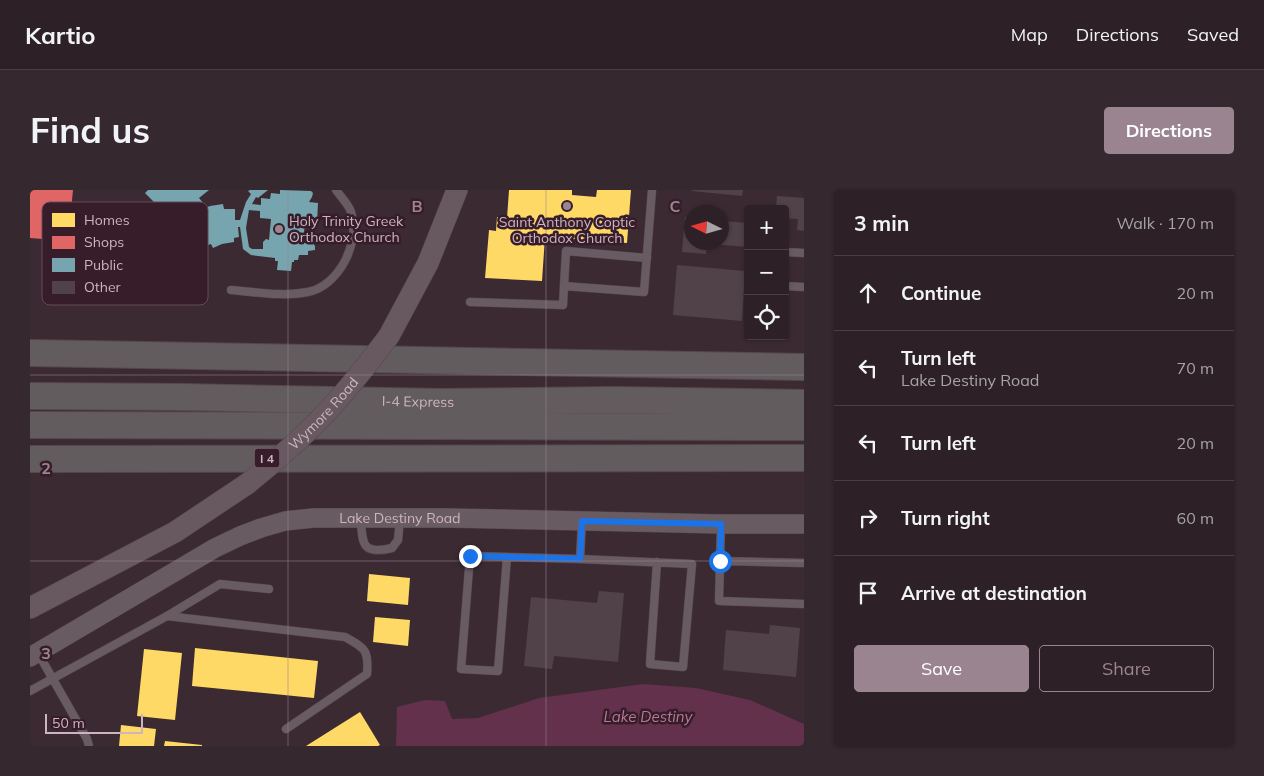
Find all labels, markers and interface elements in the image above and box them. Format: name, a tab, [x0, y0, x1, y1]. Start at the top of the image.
text: Kartio	[25, 20, 96, 50]
text: Map	[1011, 23, 1048, 46]
text: Directions	[1076, 23, 1159, 46]
text: Saved	[1187, 23, 1239, 46]
button: Directions	[1104, 107, 1234, 154]
text: Find us	[30, 108, 150, 152]
text: B	[411, 196, 423, 216]
text: C	[670, 196, 681, 216]
marker: Saint Anthony Coptic Orthodox Church	[561, 200, 573, 212]
legend	[42, 202, 208, 305]
north arrow	[684, 205, 729, 250]
map controls	[744, 205, 789, 340]
button: +	[744, 205, 789, 250]
text: 3 min	[854, 210, 909, 236]
text: Homes	[84, 211, 130, 229]
place label: Holy Trinity Greek Orthodox Church	[289, 212, 404, 246]
place label: Saint Anthony Coptic Orthodox Church	[499, 213, 635, 247]
text: Walk · 170 m	[1116, 213, 1214, 233]
marker: Holy Trinity Greek Orthodox Church	[273, 223, 285, 235]
text: Shops	[84, 233, 124, 251]
button: −	[744, 250, 789, 295]
text: Public	[84, 256, 123, 274]
text: Other	[84, 278, 122, 296]
icon: ahead	[854, 279, 882, 307]
text: Continue	[901, 281, 981, 305]
text: 20 m	[1177, 283, 1214, 303]
button: locate	[744, 295, 789, 340]
text: Turn left	[901, 346, 976, 370]
icon: left	[854, 354, 882, 382]
text: 70 m	[1177, 358, 1214, 378]
text: Lake Destiny Road	[901, 370, 1039, 390]
street label: Wymore Road	[285, 374, 362, 454]
street label: I-4 Express	[382, 392, 454, 411]
icon: left	[854, 429, 882, 457]
text: Turn left	[901, 431, 976, 455]
text: 20 m	[1177, 433, 1214, 453]
road number: I 4	[254, 448, 280, 468]
text: 2	[41, 458, 51, 478]
icon: right	[854, 504, 882, 532]
text: Turn right	[901, 506, 990, 530]
text: 60 m	[1177, 508, 1214, 528]
street label: Lake Destiny Road	[339, 509, 461, 527]
route end	[459, 545, 482, 568]
route start	[709, 550, 732, 573]
icon: arrive	[854, 579, 882, 607]
text: Arrive at destination	[901, 581, 1087, 605]
text: 3	[41, 643, 51, 663]
button: Save	[854, 645, 1029, 692]
button: Share	[1039, 645, 1214, 692]
water label: Lake Destiny	[603, 707, 694, 726]
scale bar	[45, 711, 142, 734]
text: 50 m	[52, 714, 85, 732]

